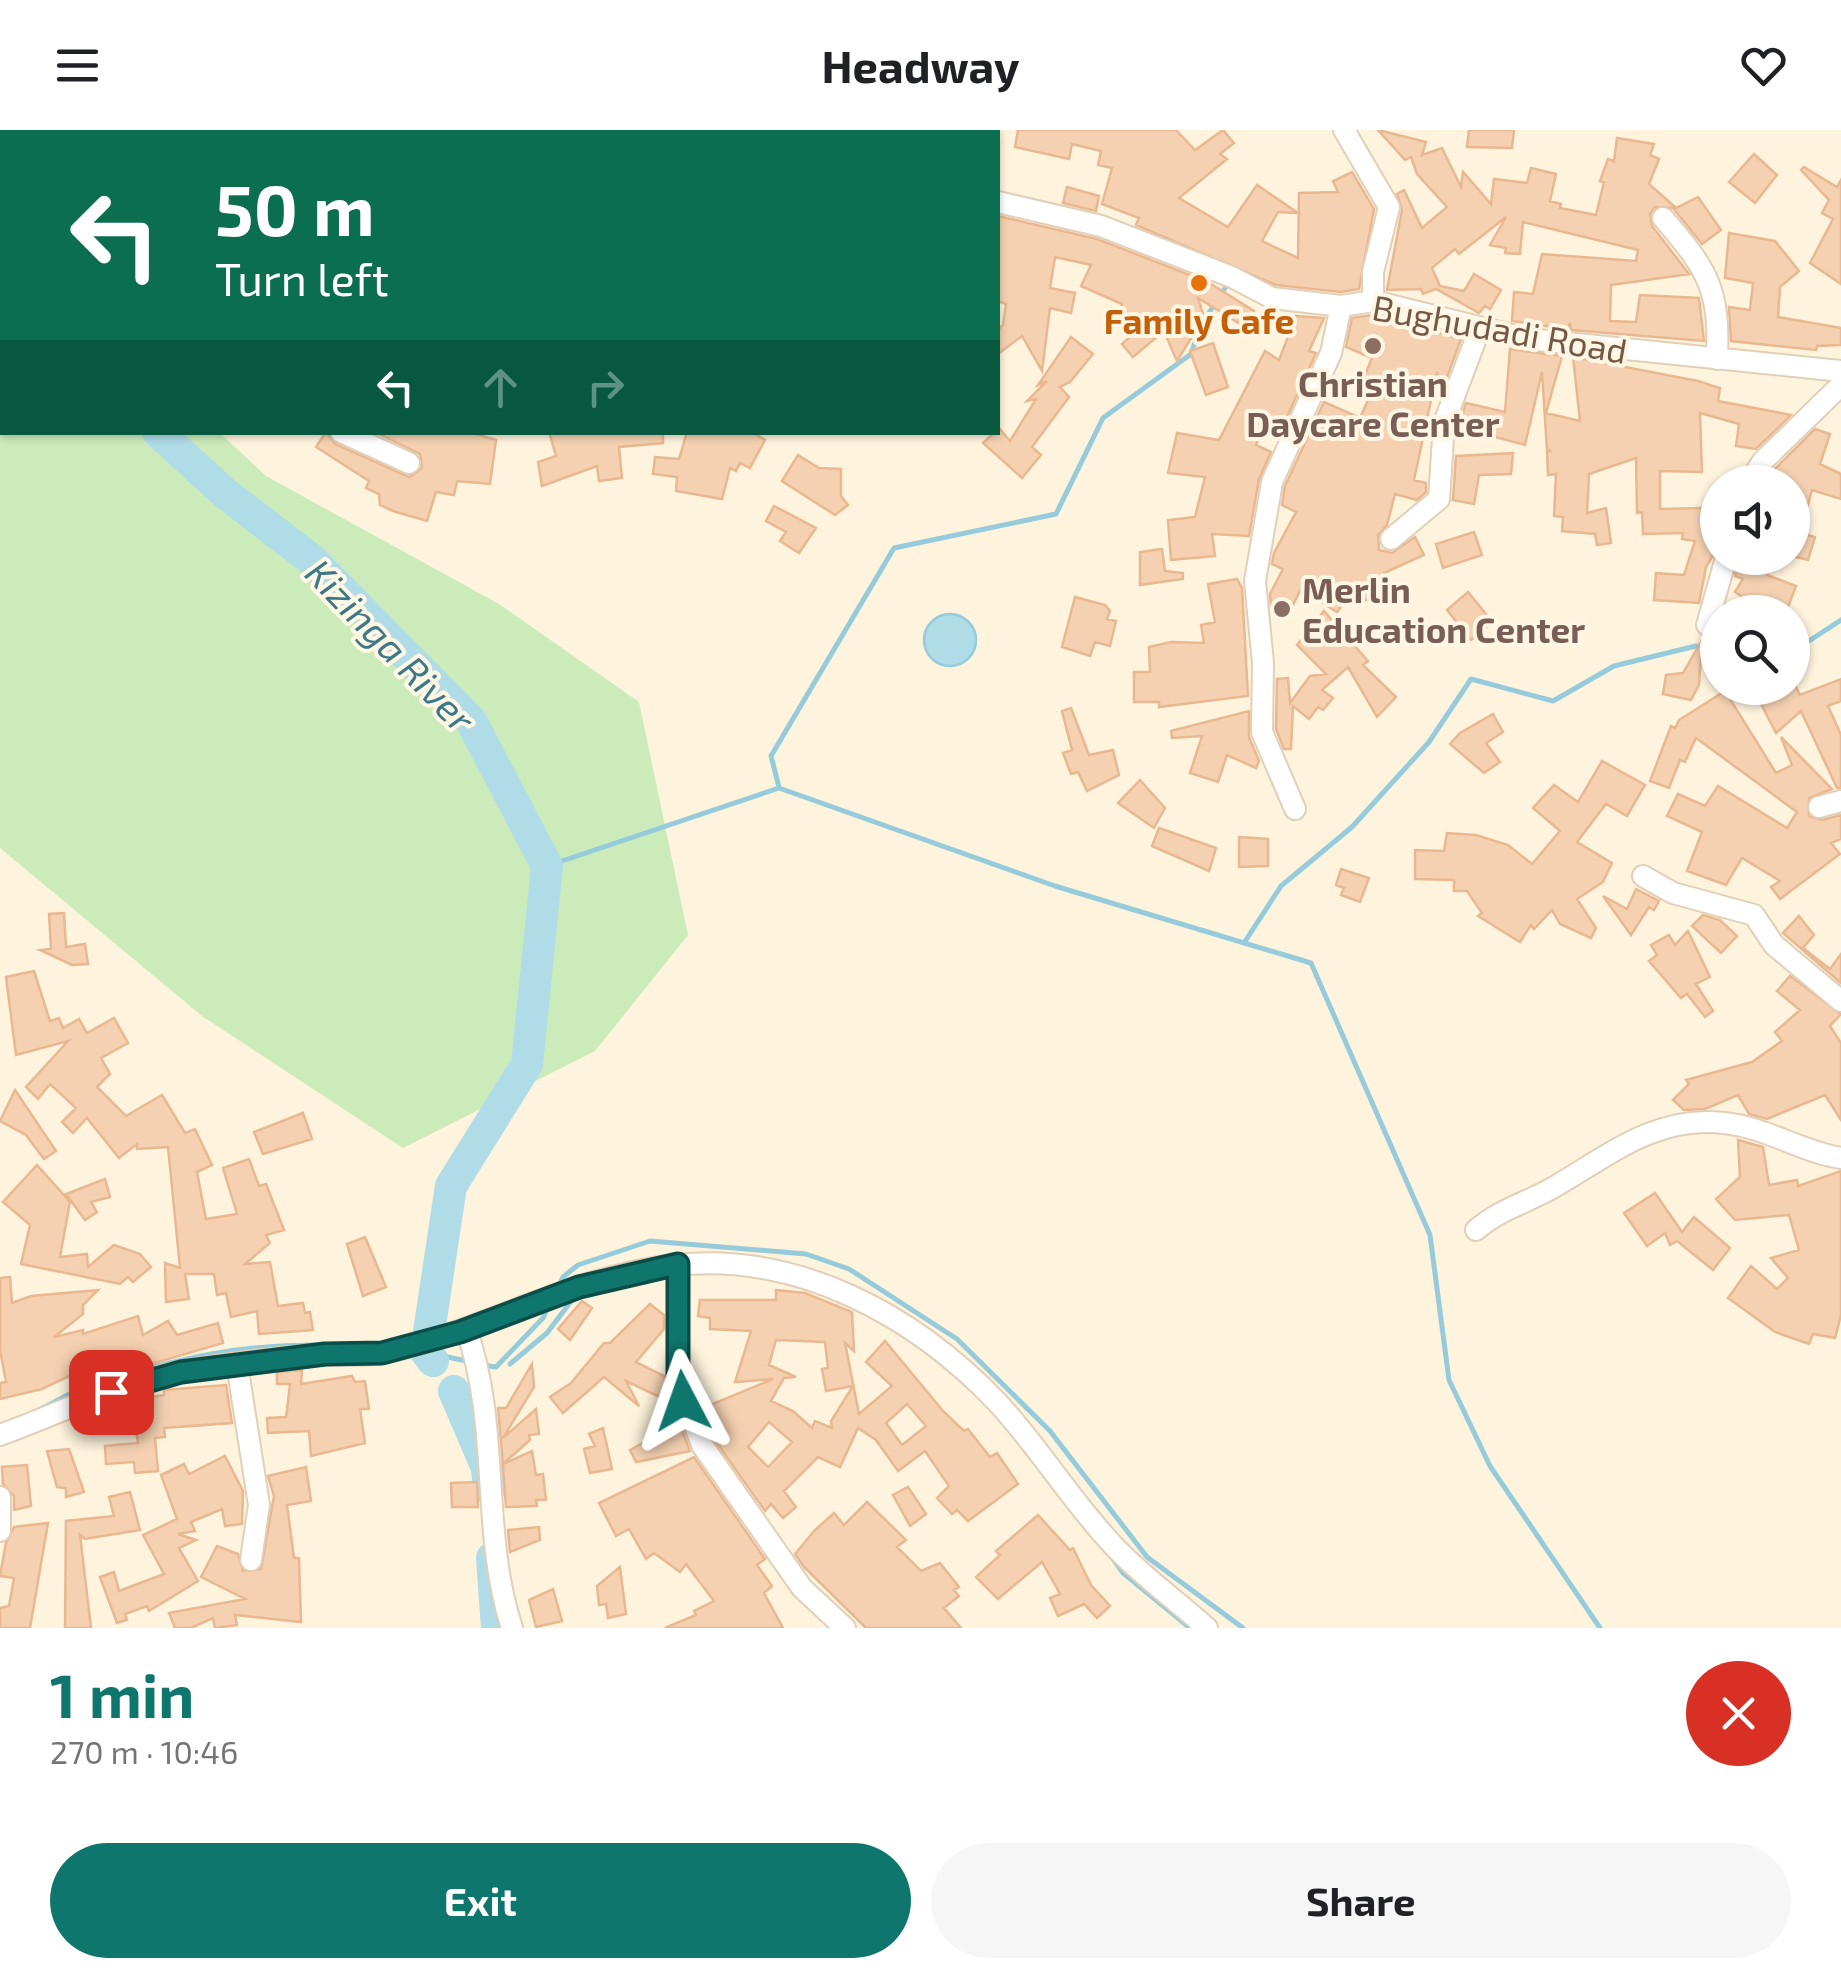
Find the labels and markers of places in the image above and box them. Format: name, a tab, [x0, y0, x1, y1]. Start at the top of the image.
marker: Family Cafe	[1188, 272, 1210, 294]
place label: Family Cafe	[1104, 299, 1294, 342]
marker: Christian Daycare Center	[1362, 335, 1384, 357]
place label: Christian Daycare Center	[1246, 362, 1500, 445]
place label: Merlin Education Center	[1302, 568, 1585, 650]
marker: Merlin Education Center	[1271, 598, 1293, 620]
pin	[69, 1350, 154, 1435]

